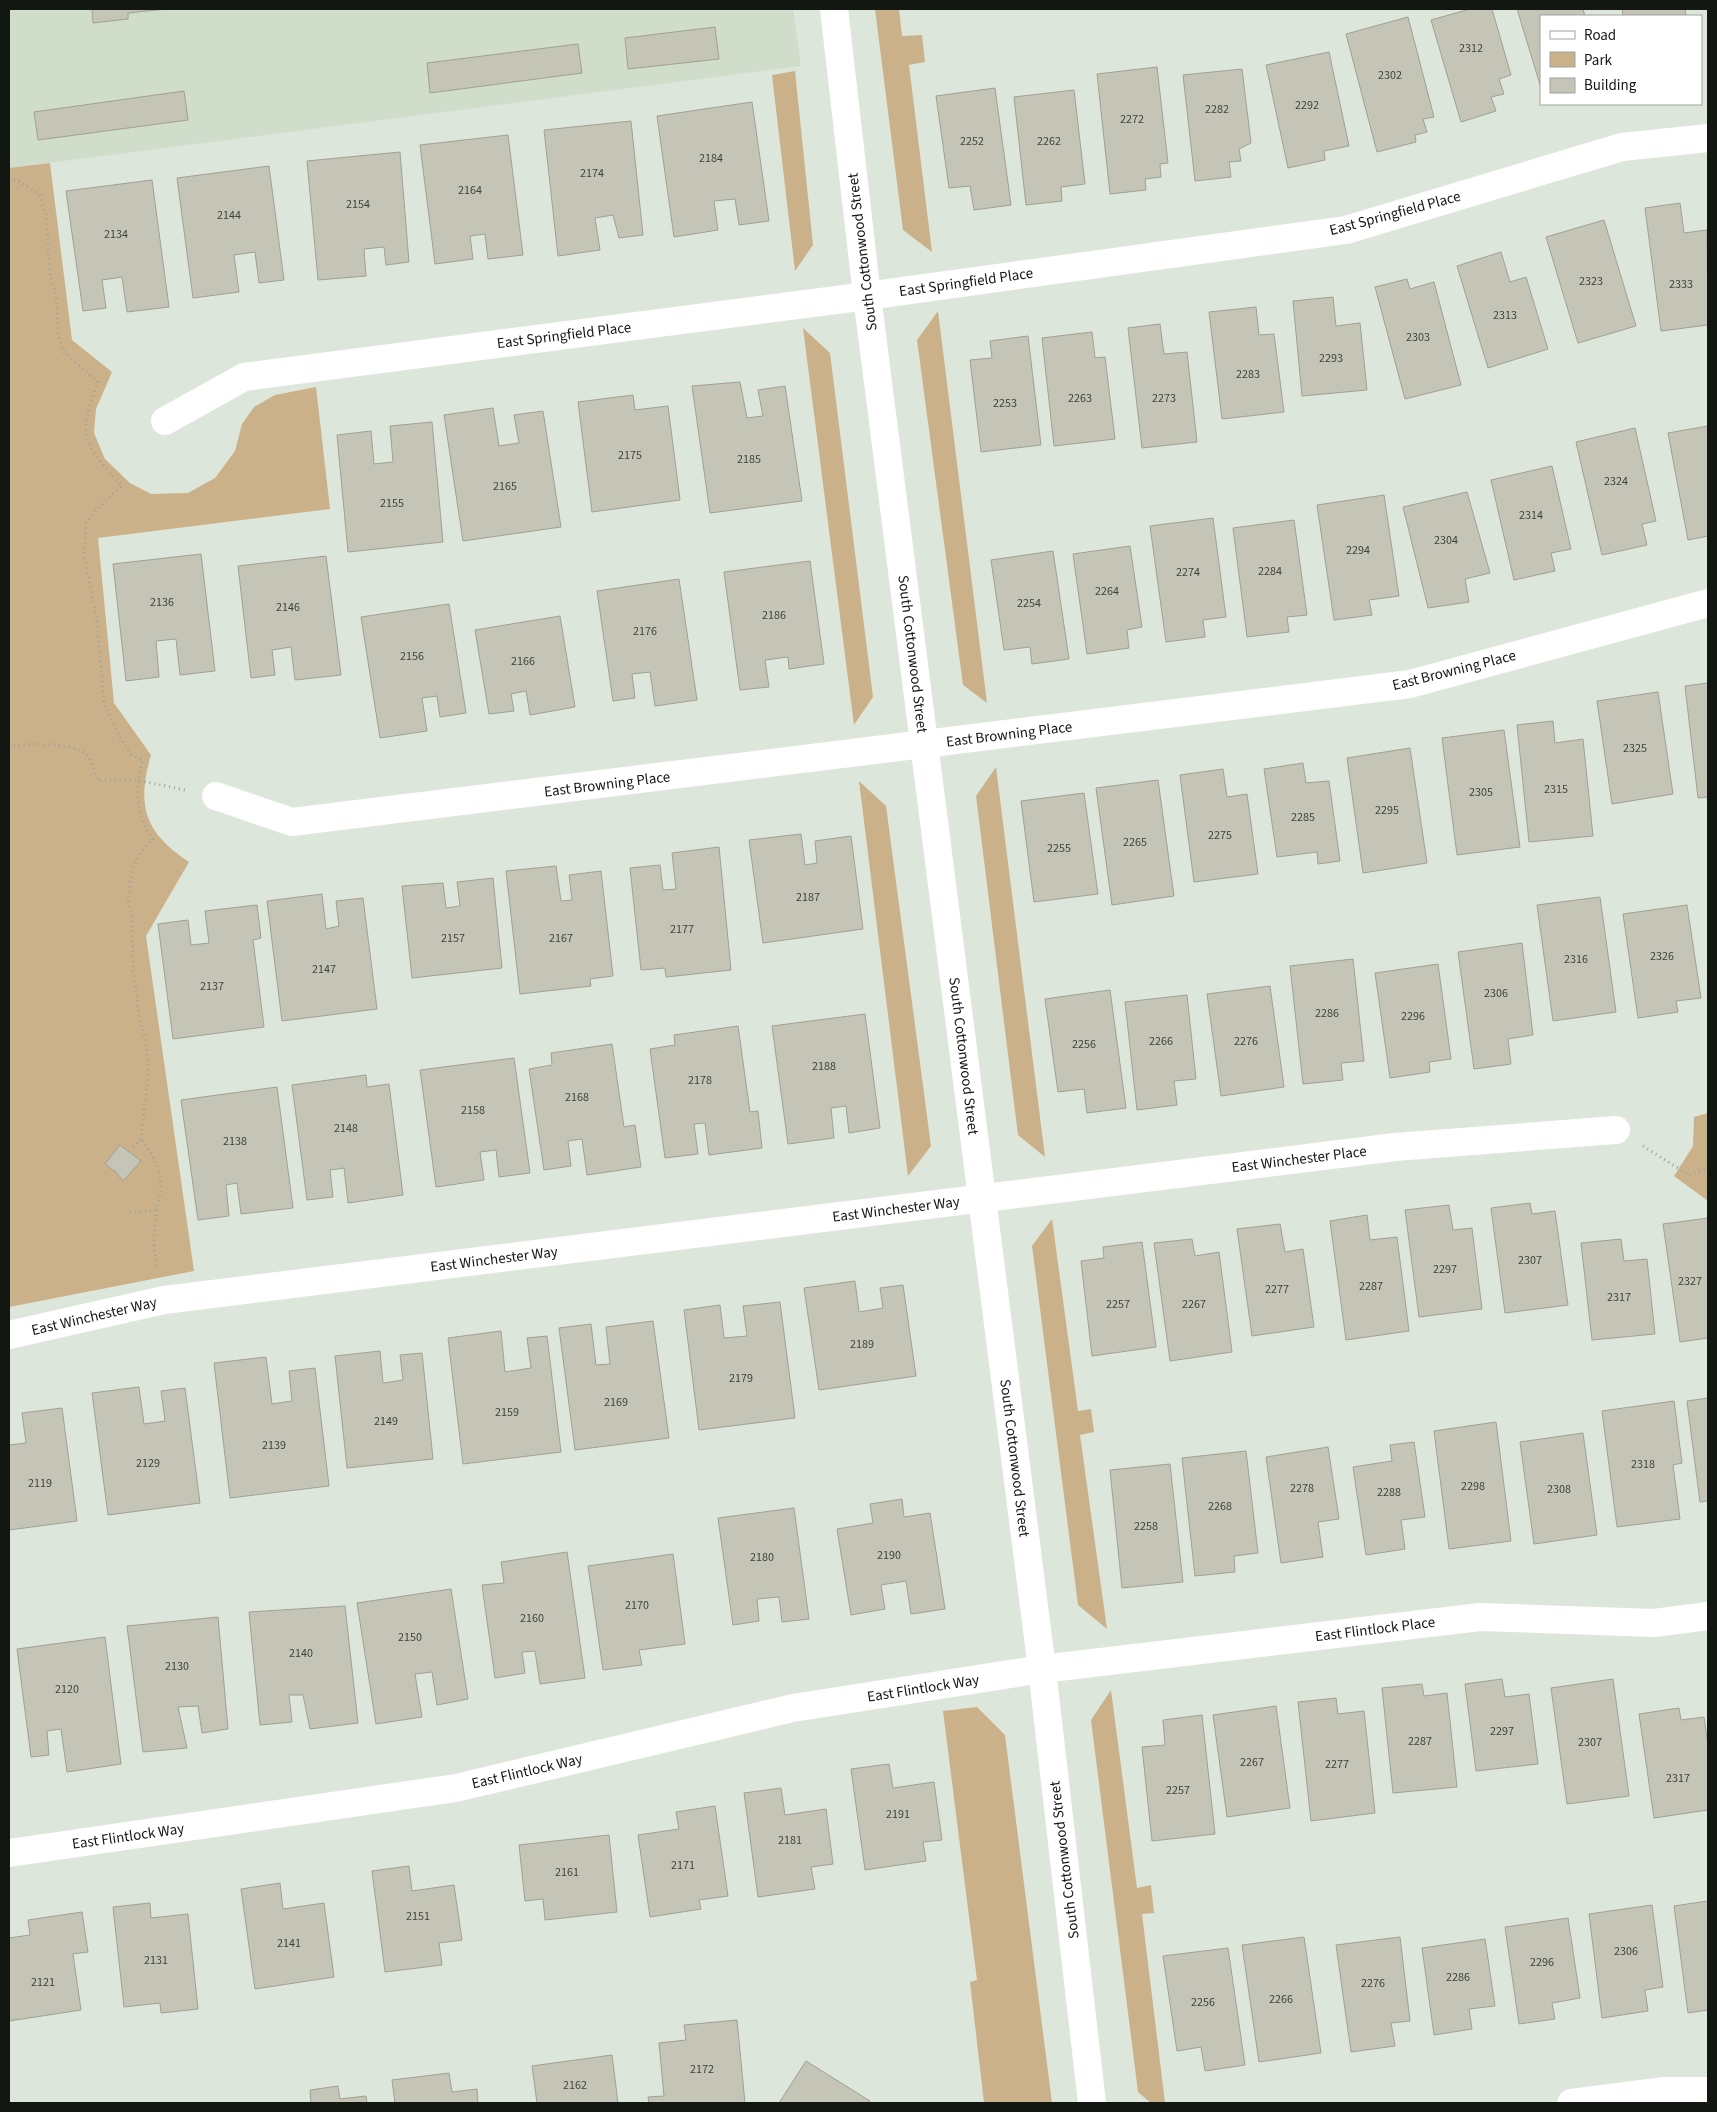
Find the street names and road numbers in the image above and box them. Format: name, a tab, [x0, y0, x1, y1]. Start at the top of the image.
street label: South Cottonwood Street	[842, 172, 883, 332]
street label: East Springfield Place	[1327, 186, 1463, 241]
street label: East Springfield Place	[898, 263, 1034, 302]
street label: East Springfield Place	[496, 317, 632, 354]
street label: South Cottonwood Street	[892, 574, 933, 734]
street label: East Browning Place	[1390, 645, 1518, 696]
street label: East Browning Place	[945, 716, 1073, 753]
street label: East Browning Place	[543, 766, 671, 803]
street label: South Cottonwood Street	[943, 976, 984, 1136]
street label: East Winchester Place	[1230, 1141, 1368, 1178]
street label: East Winchester Way	[831, 1191, 961, 1228]
street label: East Winchester Way	[429, 1241, 559, 1278]
street label: East Winchester Way	[29, 1292, 159, 1341]
street label: South Cottonwood Street	[994, 1378, 1035, 1538]
street label: East Flintlock Place	[1314, 1612, 1436, 1647]
street label: East Flintlock Way	[866, 1669, 981, 1708]
street label: East Flintlock Way	[470, 1749, 585, 1794]
street label: South Cottonwood Street	[1044, 1780, 1085, 1940]
street label: East Flintlock Way	[71, 1818, 186, 1855]

